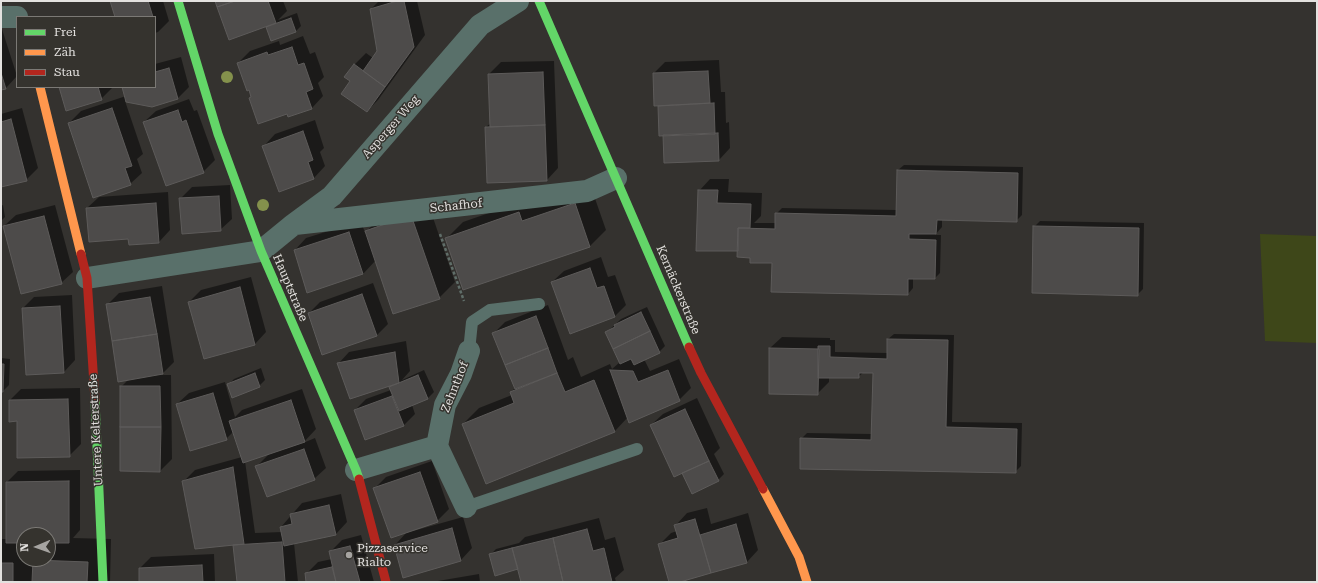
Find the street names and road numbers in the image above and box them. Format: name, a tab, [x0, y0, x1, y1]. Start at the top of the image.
street label: Asperger Weg	[360, 92, 422, 162]
street label: Schafhof	[429, 196, 483, 216]
street label: Kernäckerstraße	[653, 243, 703, 337]
street label: Hauptstraße	[269, 252, 311, 324]
street label: Zehnthof	[438, 359, 472, 415]
street label: Untere Kelterstraße	[86, 373, 106, 487]

